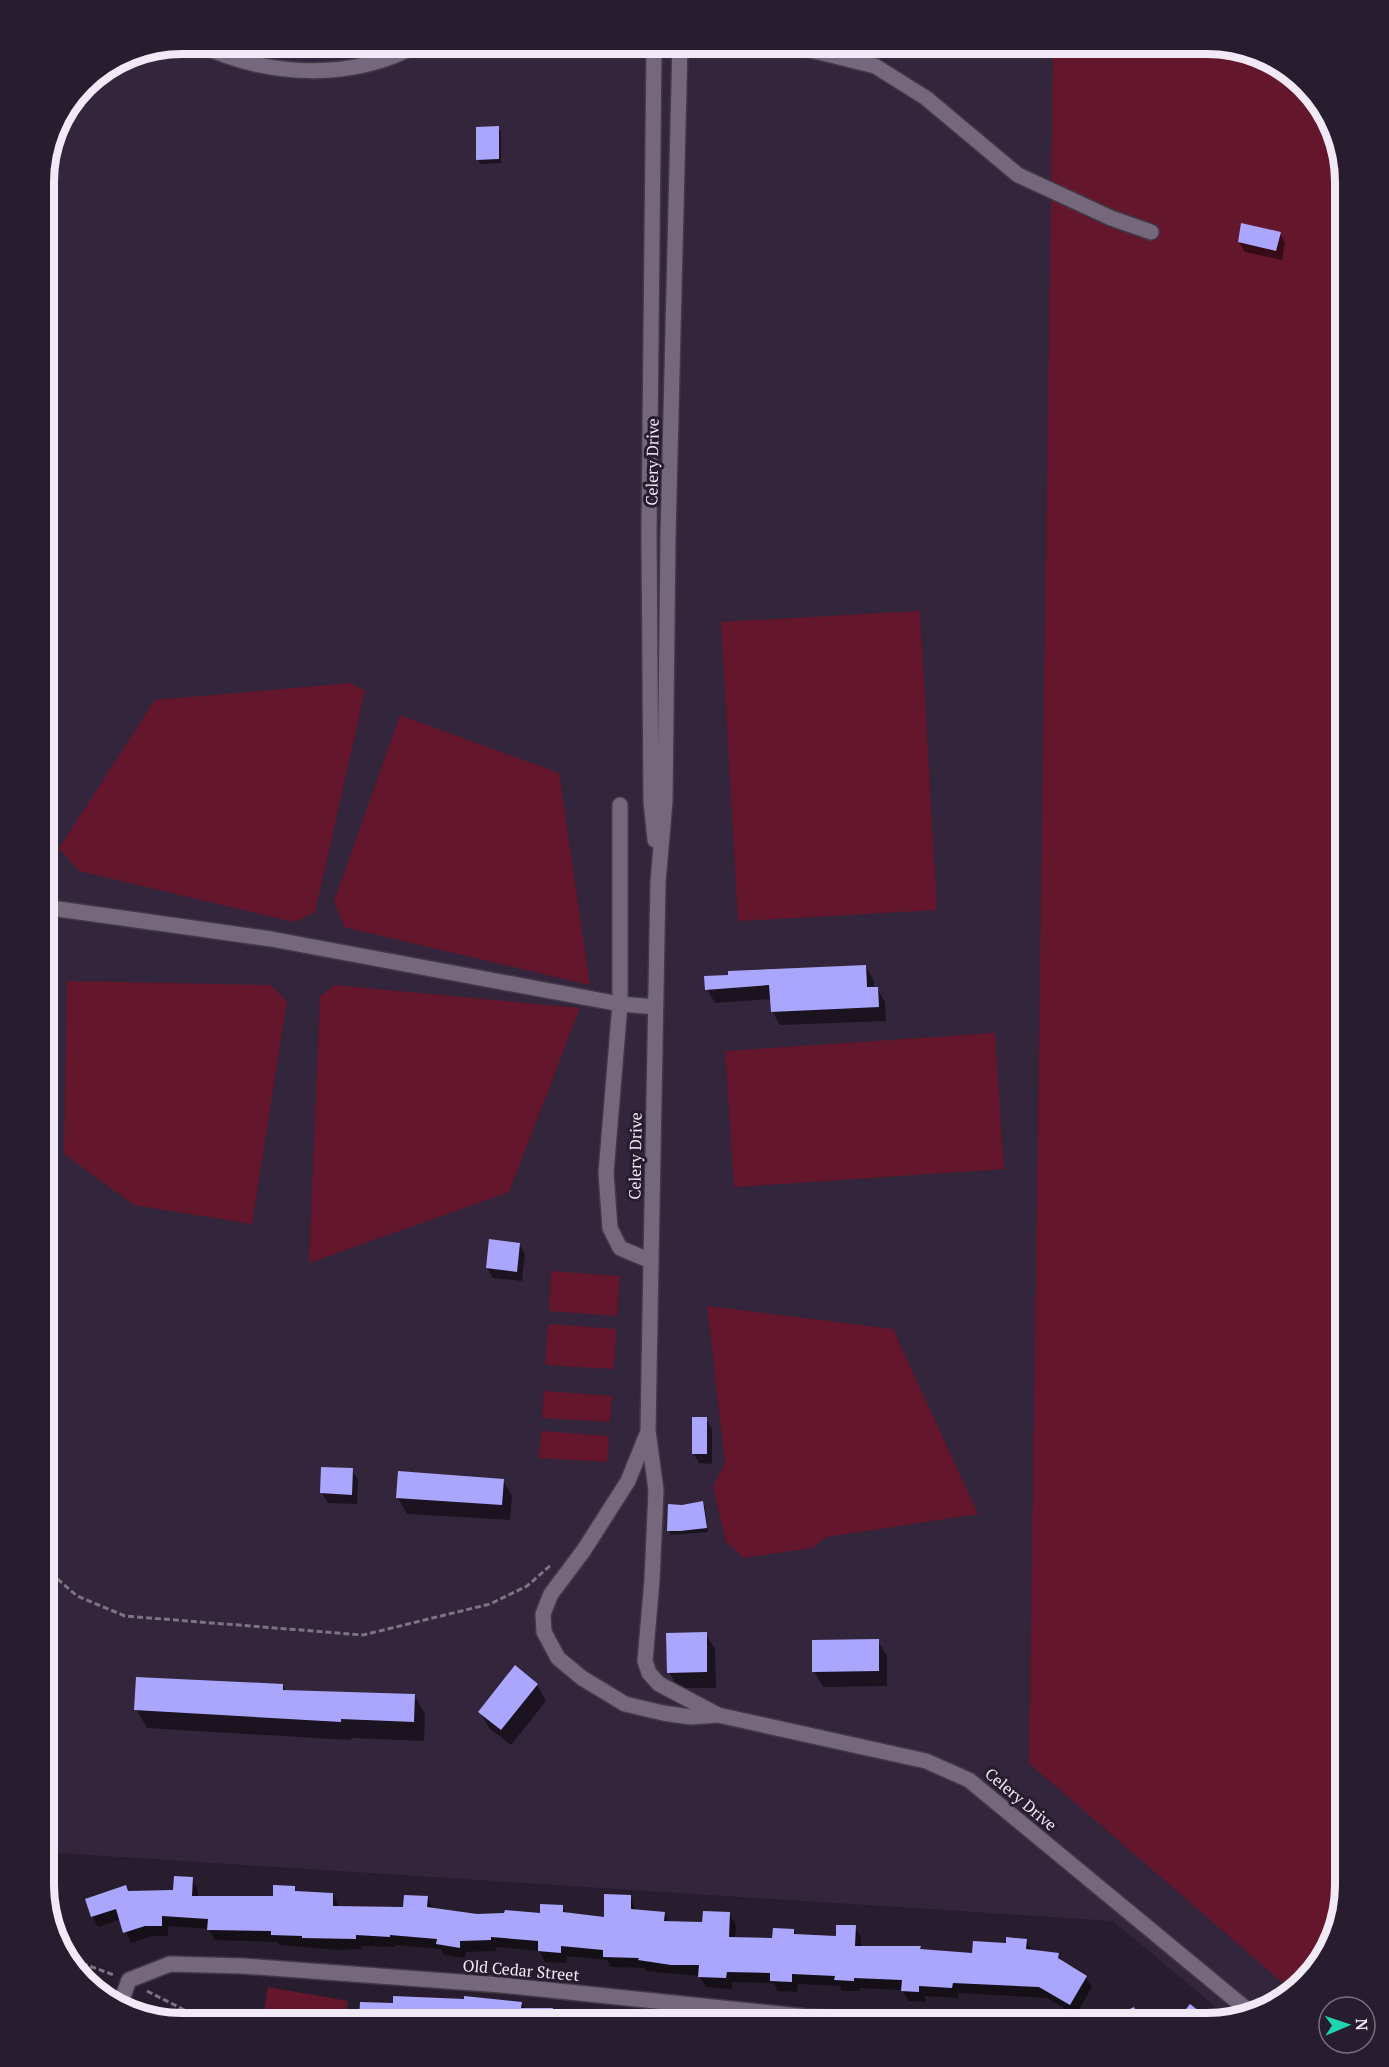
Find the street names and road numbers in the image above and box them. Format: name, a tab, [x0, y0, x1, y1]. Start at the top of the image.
street label: Celery Drive	[640, 418, 664, 506]
street label: Celery Drive	[623, 1112, 647, 1200]
street label: Celery Drive	[980, 1762, 1062, 1836]
street label: Old Cedar Street	[462, 1954, 580, 1986]

